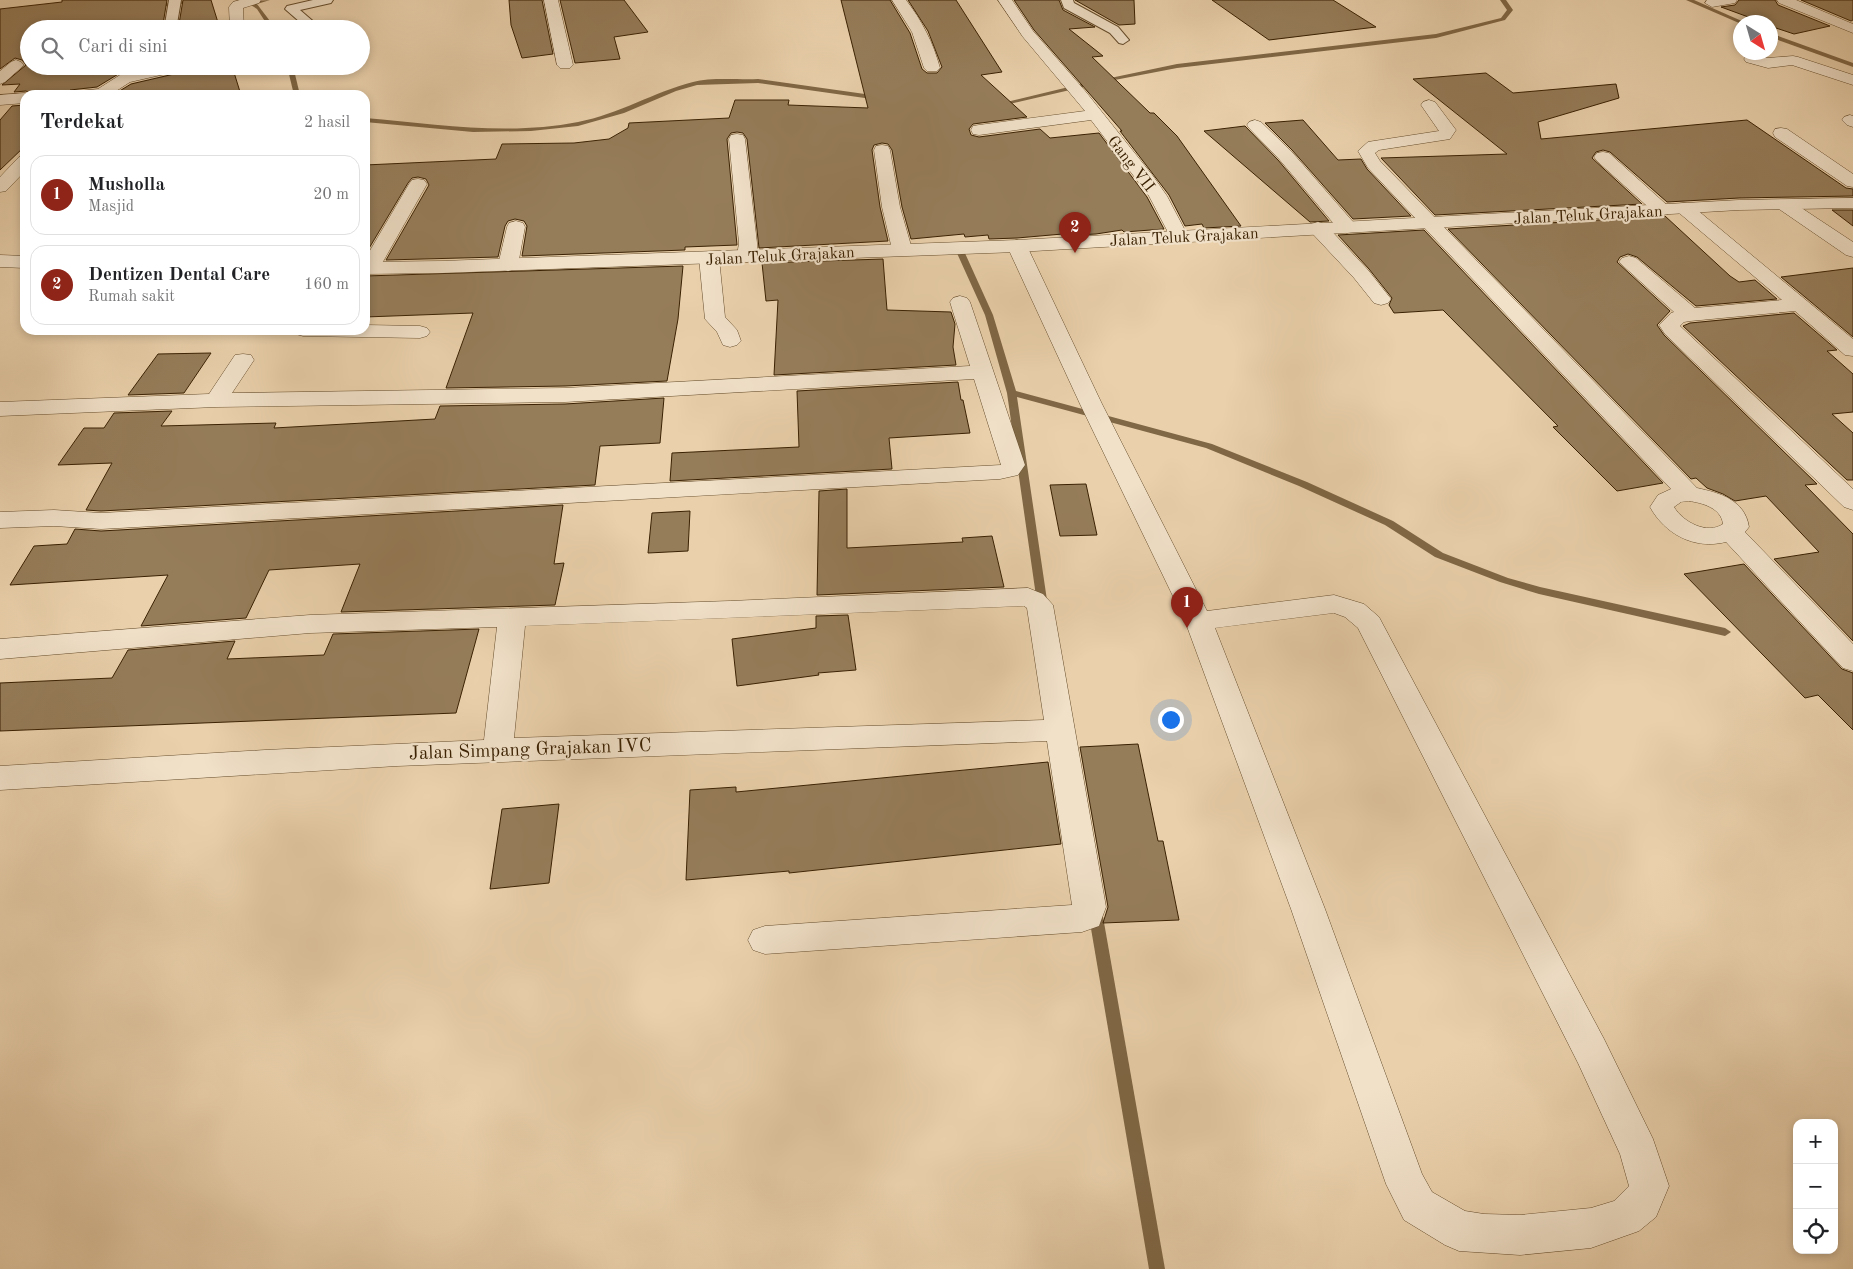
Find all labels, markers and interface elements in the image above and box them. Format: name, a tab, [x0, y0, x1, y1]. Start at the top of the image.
north arrow	[1733, 15, 1778, 60]
search box	[20, 20, 370, 75]
icon: search	[38, 34, 66, 62]
text: Cari di sini	[78, 38, 168, 57]
text: Terdekat	[40, 112, 124, 133]
text: 2 hasil	[304, 115, 350, 131]
street label: Gang VII	[1104, 133, 1157, 195]
text: Musholla	[88, 176, 165, 195]
text: 1	[52, 187, 62, 203]
text: 20 m	[313, 187, 349, 203]
text: Masjid	[88, 199, 134, 215]
street label: Jalan Teluk Grajakan	[1513, 204, 1663, 228]
pin: 2	[1059, 212, 1091, 253]
street label: Jalan Teluk Grajakan	[1109, 226, 1259, 250]
street label: Jalan Teluk Grajakan	[705, 245, 855, 269]
text: Dentizen Dental Care	[88, 266, 270, 285]
text: 2	[52, 277, 62, 293]
text: 160 m	[304, 277, 349, 293]
text: Rumah sakit	[88, 289, 175, 305]
pin: 1	[1171, 587, 1203, 628]
your location	[1158, 707, 1184, 733]
street label: Jalan Simpang Grajakan IVC	[408, 737, 652, 764]
map controls	[1793, 1119, 1838, 1254]
button: +	[1793, 1119, 1838, 1164]
button: −	[1793, 1164, 1838, 1209]
button: locate	[1793, 1209, 1838, 1254]

